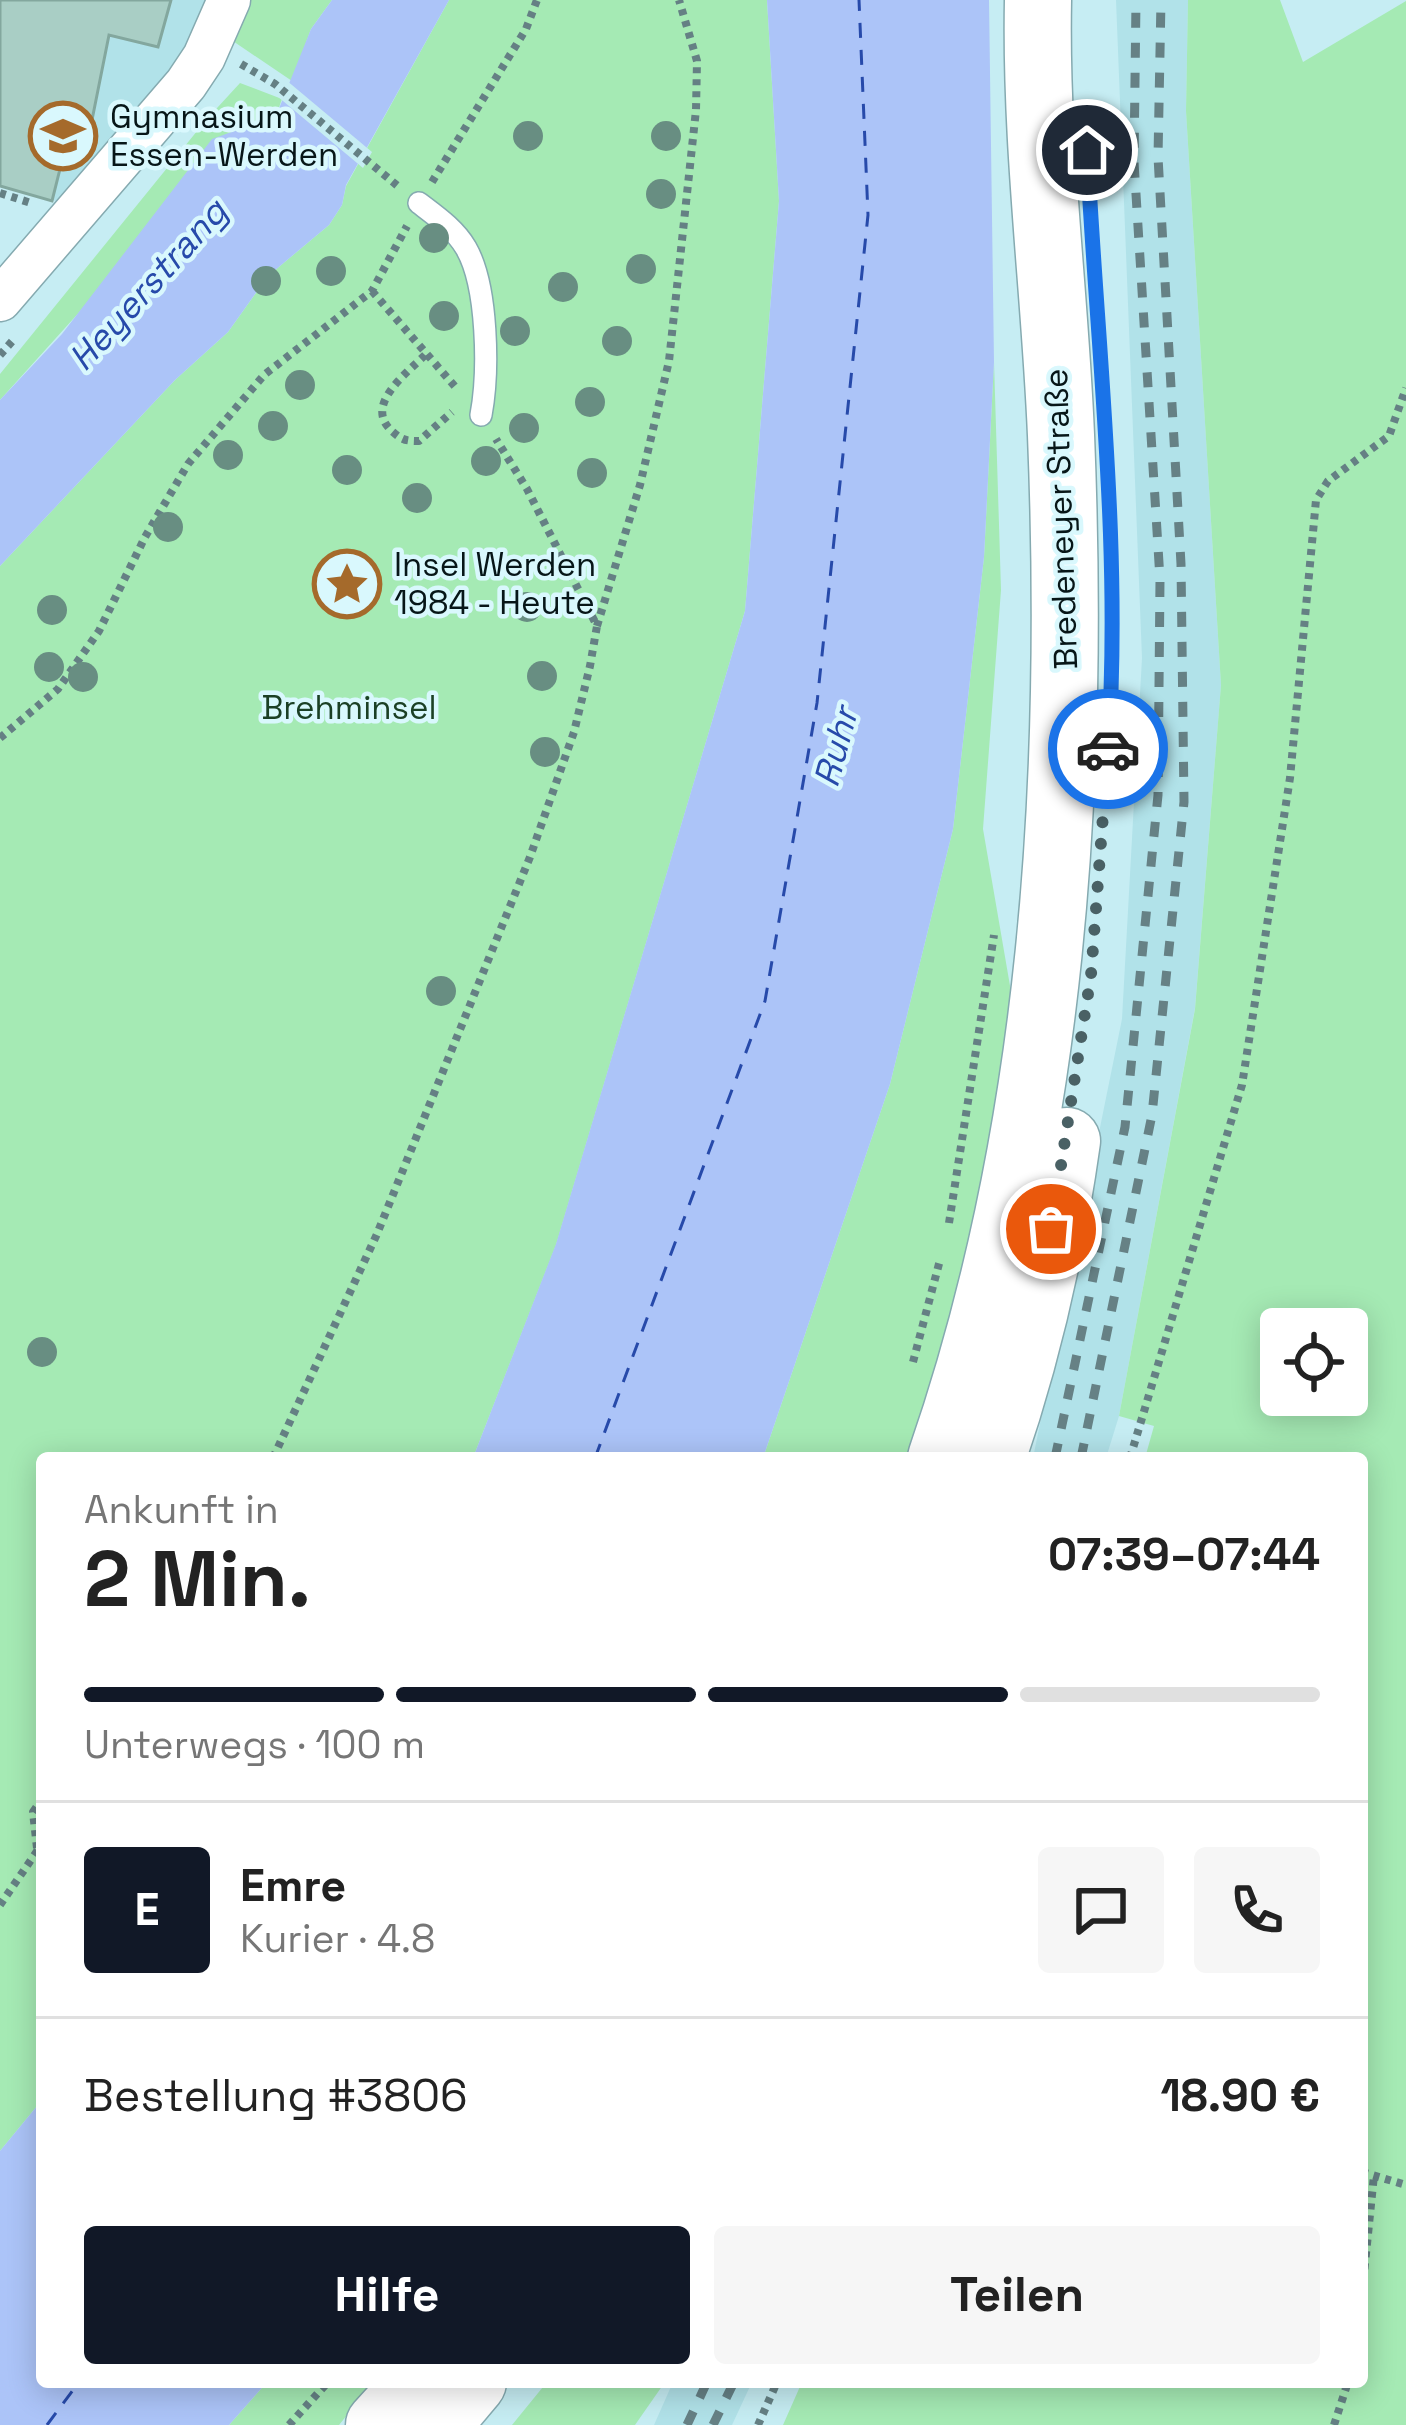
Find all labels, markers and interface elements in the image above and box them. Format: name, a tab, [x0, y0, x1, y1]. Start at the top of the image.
place label: Gymnasium Essen-Werden	[110, 96, 338, 176]
pin	[1036, 99, 1138, 201]
school or university icon: Gymnasium Essen-Werden	[28, 101, 98, 171]
icon: home	[1054, 117, 1120, 183]
water label: Heyerstrang	[59, 188, 238, 380]
street label: Bredeneyer Straße	[1035, 368, 1087, 670]
place label: Insel Werden 1984 - Heute	[394, 544, 596, 624]
place icon: Insel Werden 1984 - Heute	[312, 549, 382, 619]
park label: Brehminsel	[261, 687, 437, 729]
courier	[1048, 689, 1168, 809]
water label: Ruhr	[803, 699, 870, 792]
icon: car	[1075, 716, 1141, 782]
pin	[1000, 1178, 1102, 1280]
icon: bag	[1018, 1196, 1084, 1262]
map controls	[1260, 1308, 1368, 1416]
button: locate	[1260, 1308, 1368, 1416]
text: Ankunft in	[84, 1485, 279, 1534]
text: 07:39–07:44	[1048, 1526, 1320, 1583]
text: 2 Min.	[84, 1529, 311, 1629]
text: Unterwegs · 100 m	[84, 1720, 425, 1769]
button: chat	[1038, 1847, 1164, 1973]
button: phone	[1194, 1847, 1320, 1973]
text: Emre	[240, 1857, 346, 1914]
text: E	[135, 1881, 159, 1938]
text: Kurier · 4.8	[240, 1914, 435, 1963]
text: Bestellung #3806	[84, 2067, 468, 2124]
text: 18.90 €	[1160, 2067, 1320, 2124]
button: Hilfe	[84, 2226, 690, 2364]
button: Teilen	[714, 2226, 1320, 2364]

